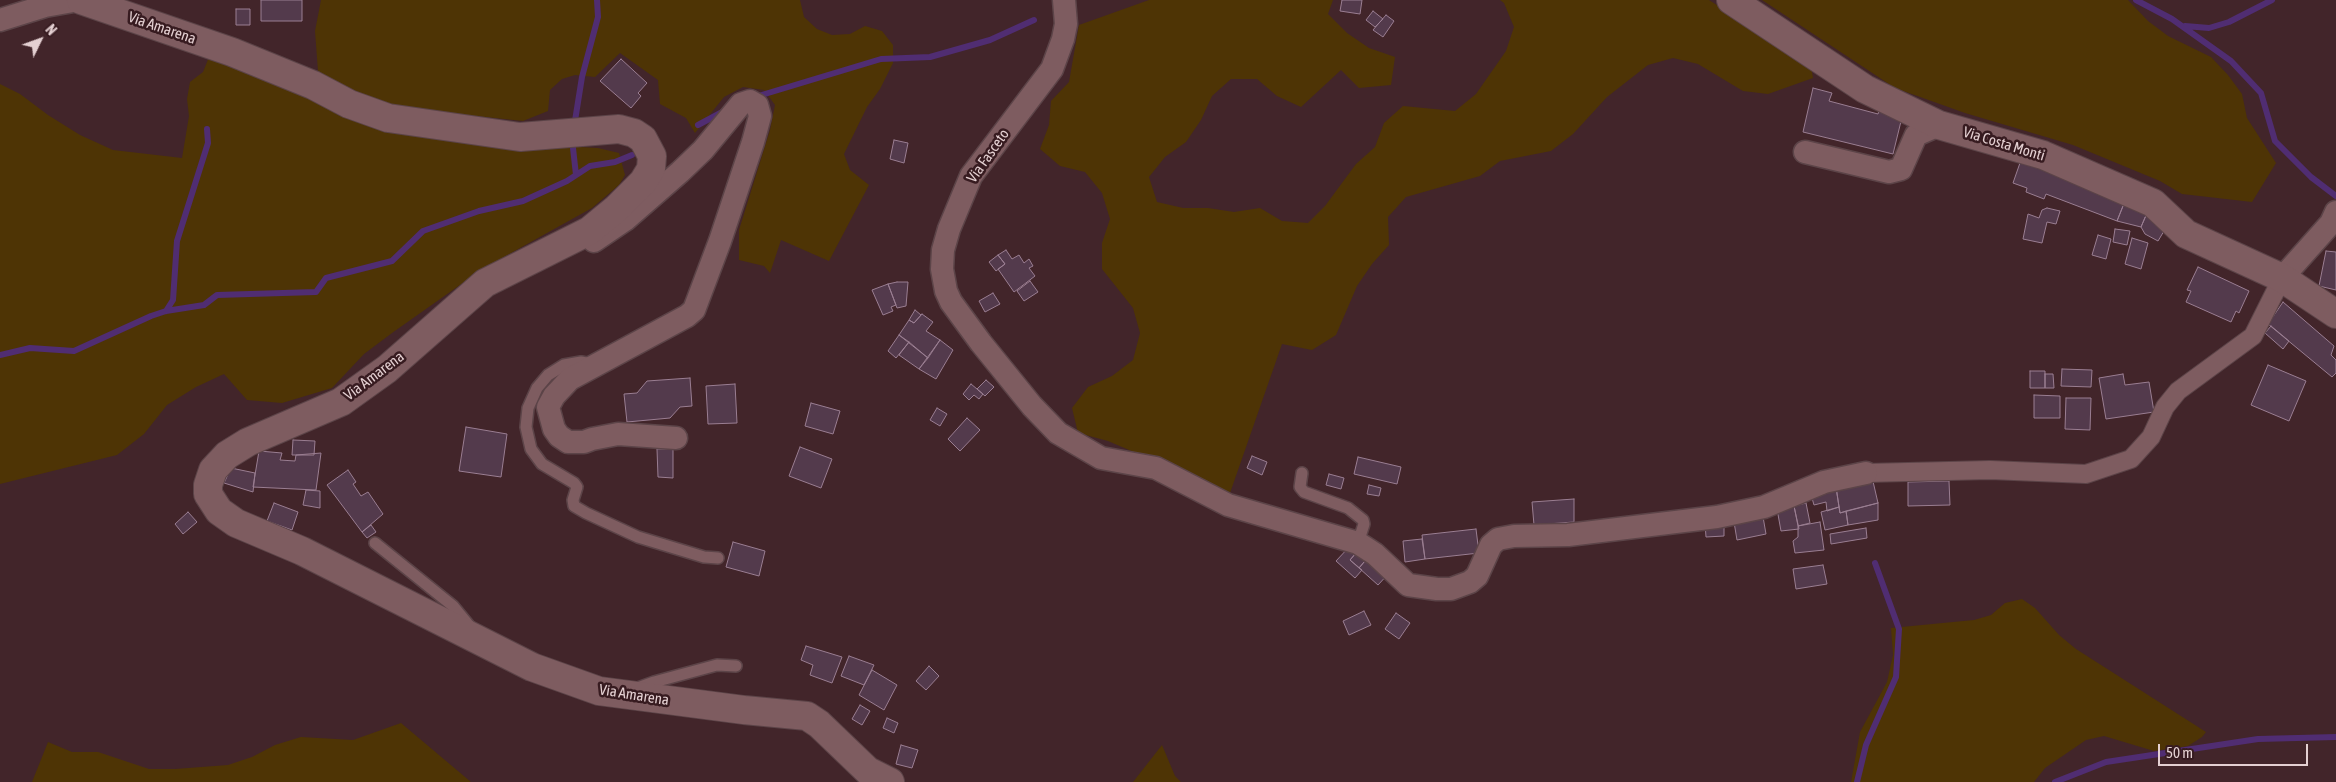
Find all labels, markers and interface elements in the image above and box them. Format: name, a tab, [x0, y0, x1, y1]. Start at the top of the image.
street label: Via Amarena	[126, 8, 198, 48]
north arrow	[15, 15, 65, 65]
text: N	[42, 22, 60, 38]
street label: Via Costa Monti	[1961, 123, 2047, 165]
street label: Via Fasceto	[963, 126, 1013, 186]
street label: Via Amarena	[340, 348, 408, 404]
street label: Via Amarena	[598, 681, 670, 709]
scale bar	[2161, 734, 2311, 766]
text: 50 m	[2166, 744, 2193, 761]

